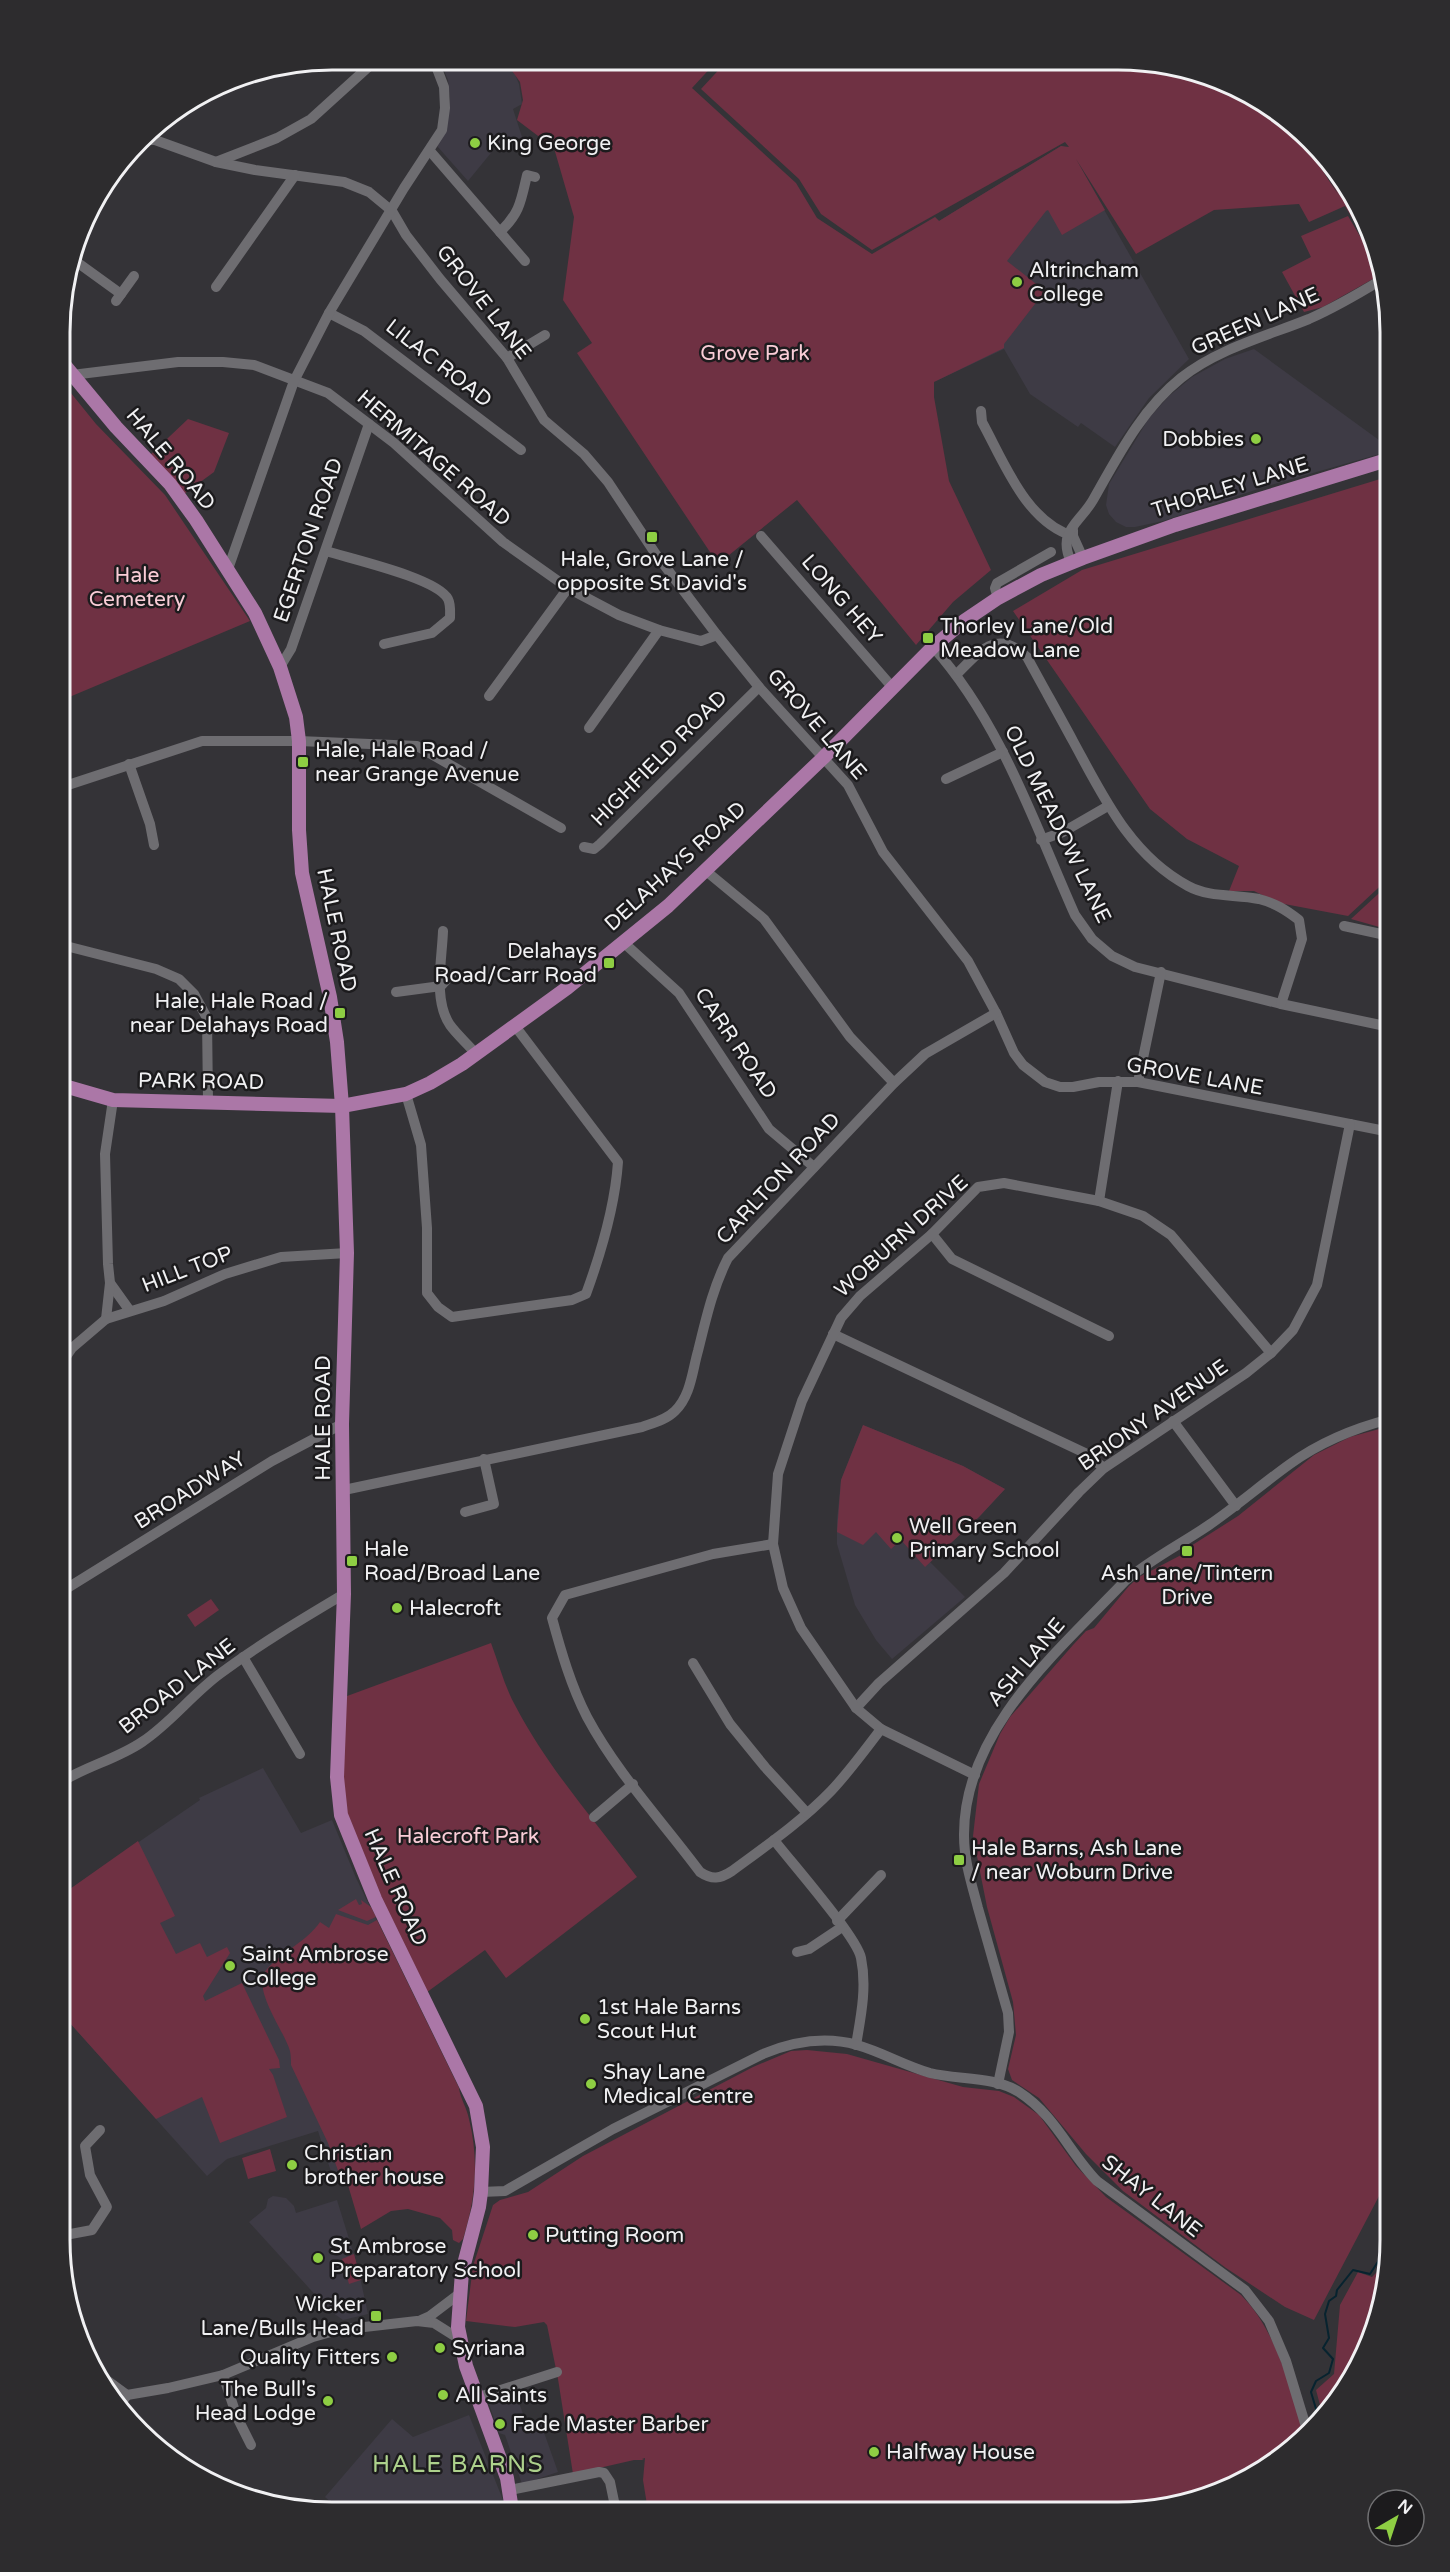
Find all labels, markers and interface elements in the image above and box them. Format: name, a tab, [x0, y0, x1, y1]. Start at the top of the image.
place label: King George	[487, 131, 611, 156]
marker: King George	[468, 136, 482, 150]
street label: GROVE LANE	[431, 240, 536, 365]
place label: Altrincham College	[1029, 258, 1139, 307]
marker: Altrincham College	[1010, 275, 1024, 289]
street label: GREEN LANE	[1187, 282, 1323, 361]
street label: LILAC ROAD	[380, 314, 497, 413]
park label: Grove Park	[700, 341, 810, 366]
street label: HERMITAGE ROAD	[352, 385, 516, 532]
street label: HALE ROAD	[121, 403, 221, 515]
place label: Dobbies	[1162, 427, 1244, 452]
marker: Dobbies	[1249, 432, 1263, 446]
street label: THORLEY LANE	[1149, 452, 1312, 523]
street label: EGERTON ROAD	[269, 455, 348, 626]
marker: Hale, Grove Lane / opposite St David's	[645, 530, 659, 544]
place label: Hale, Grove Lane / opposite St David's	[557, 547, 747, 596]
street label: LONG HEY	[796, 550, 887, 649]
park label: Hale Cemetery	[89, 563, 185, 612]
place label: Thorley Lane/Old Meadow Lane	[940, 614, 1113, 663]
marker: Thorley Lane/Old Meadow Lane	[921, 631, 935, 645]
street label: GROVE LANE	[762, 664, 872, 785]
street label: HIGHFIELD ROAD	[586, 685, 733, 832]
street label: OLD MEADOW LANE	[999, 721, 1116, 927]
place label: Hale, Hale Road / near Grange Avenue	[315, 738, 519, 787]
marker: Hale, Hale Road / near Grange Avenue	[296, 755, 310, 769]
street label: DELAHAYS ROAD	[600, 796, 751, 936]
street label: HALE ROAD	[311, 866, 362, 994]
place label: Delahays Road/Carr Road	[434, 939, 597, 988]
marker: Delahays Road/Carr Road	[602, 956, 616, 970]
street label: CARR ROAD	[689, 983, 782, 1104]
place label: Hale, Hale Road / near Delahays Road	[130, 989, 328, 1038]
marker: Hale, Hale Road / near Delahays Road	[333, 1006, 347, 1020]
street label: GROVE LANE	[1124, 1052, 1265, 1101]
street label: PARK ROAD	[138, 1068, 264, 1095]
street label: CARLTON ROAD	[711, 1107, 846, 1249]
street label: WOBURN DRIVE	[830, 1170, 973, 1303]
street label: HILL TOP	[138, 1241, 236, 1298]
street label: BRIONY AVENUE	[1074, 1354, 1233, 1476]
street label: HALE ROAD	[311, 1355, 336, 1481]
street label: BROADWAY	[130, 1446, 251, 1535]
place label: Well Green Primary School	[909, 1514, 1060, 1563]
marker: Well Green Primary School	[890, 1531, 904, 1545]
place label: Hale Road/Broad Lane	[364, 1537, 540, 1586]
marker: Ash Lane/Tintern Drive	[1180, 1544, 1194, 1558]
marker: Hale Road/Broad Lane	[345, 1554, 359, 1568]
place label: Ash Lane/Tintern Drive	[1101, 1561, 1273, 1610]
place label: Halecroft	[409, 1596, 501, 1621]
marker: Halecroft	[390, 1601, 404, 1615]
street label: ASH LANE	[982, 1613, 1071, 1712]
street label: BROAD LANE	[114, 1633, 240, 1740]
park label: Halecroft Park	[397, 1824, 539, 1849]
street label: HALE ROAD	[359, 1825, 433, 1950]
place label: Hale Barns, Ash Lane / near Woburn Drive	[971, 1836, 1182, 1885]
marker: Hale Barns, Ash Lane / near Woburn Drive	[952, 1853, 966, 1867]
place label: Saint Ambrose College	[242, 1942, 389, 1991]
marker: Saint Ambrose College	[223, 1959, 237, 1973]
place label: 1st Hale Barns Scout Hut	[597, 1995, 741, 2044]
marker: 1st Hale Barns Scout Hut	[578, 2012, 592, 2026]
place label: Shay Lane Medical Centre	[603, 2060, 753, 2109]
marker: Shay Lane Medical Centre	[584, 2077, 598, 2091]
place label: Christian brother house	[304, 2141, 444, 2190]
street label: SHAY LANE	[1097, 2150, 1207, 2243]
marker: Christian brother house	[285, 2158, 299, 2172]
place label: Putting Room	[545, 2223, 684, 2248]
marker: Putting Room	[526, 2228, 540, 2242]
place label: St Ambrose Preparatory School	[330, 2234, 521, 2283]
marker: St Ambrose Preparatory School	[311, 2251, 325, 2265]
place label: Wicker Lane/Bulls Head	[200, 2292, 364, 2341]
marker: Wicker Lane/Bulls Head	[369, 2309, 383, 2323]
place label: Syriana	[452, 2336, 525, 2361]
marker: Syriana	[433, 2341, 447, 2355]
place label: Quality Fitters	[240, 2345, 380, 2370]
marker: Quality Fitters	[385, 2350, 399, 2364]
place label: The Bull's Head Lodge	[195, 2377, 316, 2426]
place label: All Saints	[455, 2383, 547, 2408]
marker: All Saints	[436, 2388, 450, 2402]
marker: The Bull's Head Lodge	[321, 2394, 335, 2408]
place label: Fade Master Barber	[512, 2412, 709, 2437]
marker: Fade Master Barber	[493, 2417, 507, 2431]
place label: Halfway House	[886, 2440, 1035, 2465]
marker: Halfway House	[867, 2445, 881, 2459]
district label: HALE BARNS	[372, 2450, 544, 2479]
north arrow	[1366, 2488, 1426, 2548]
text: N	[1394, 2495, 1416, 2519]

